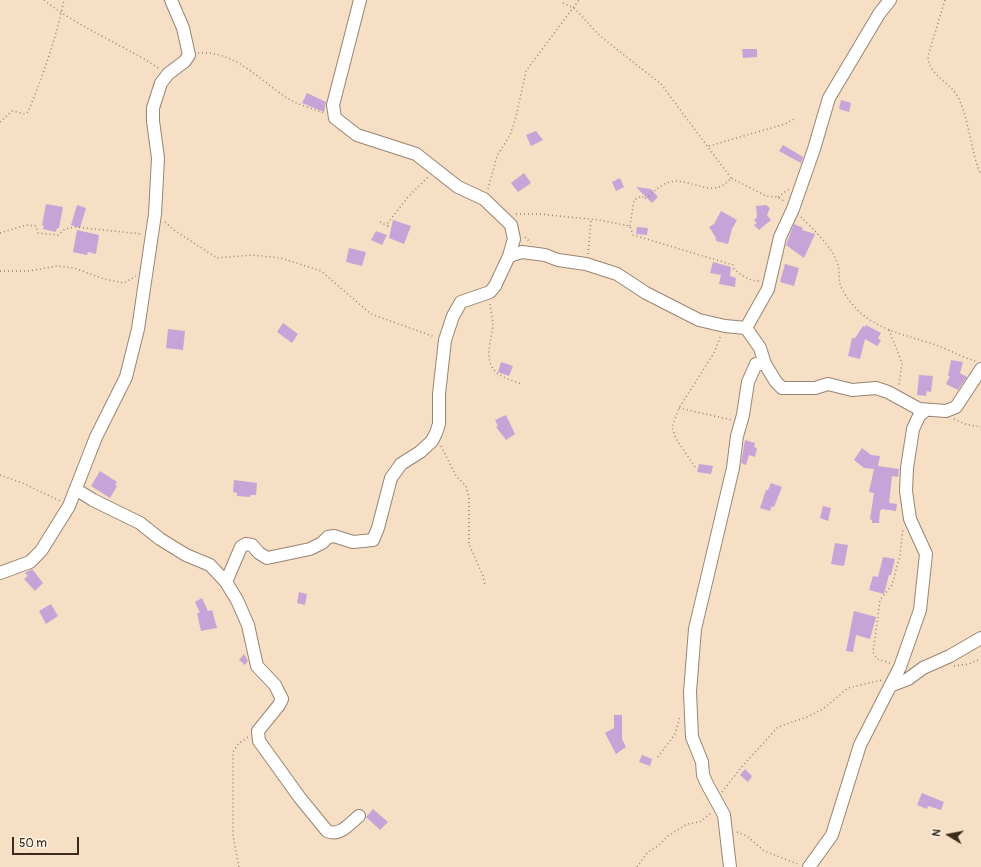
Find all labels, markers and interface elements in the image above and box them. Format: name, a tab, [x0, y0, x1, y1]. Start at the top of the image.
north arrow	[929, 815, 969, 855]
text: N	[930, 828, 944, 838]
scale bar	[14, 829, 81, 855]
text: 50 m	[19, 836, 47, 851]

